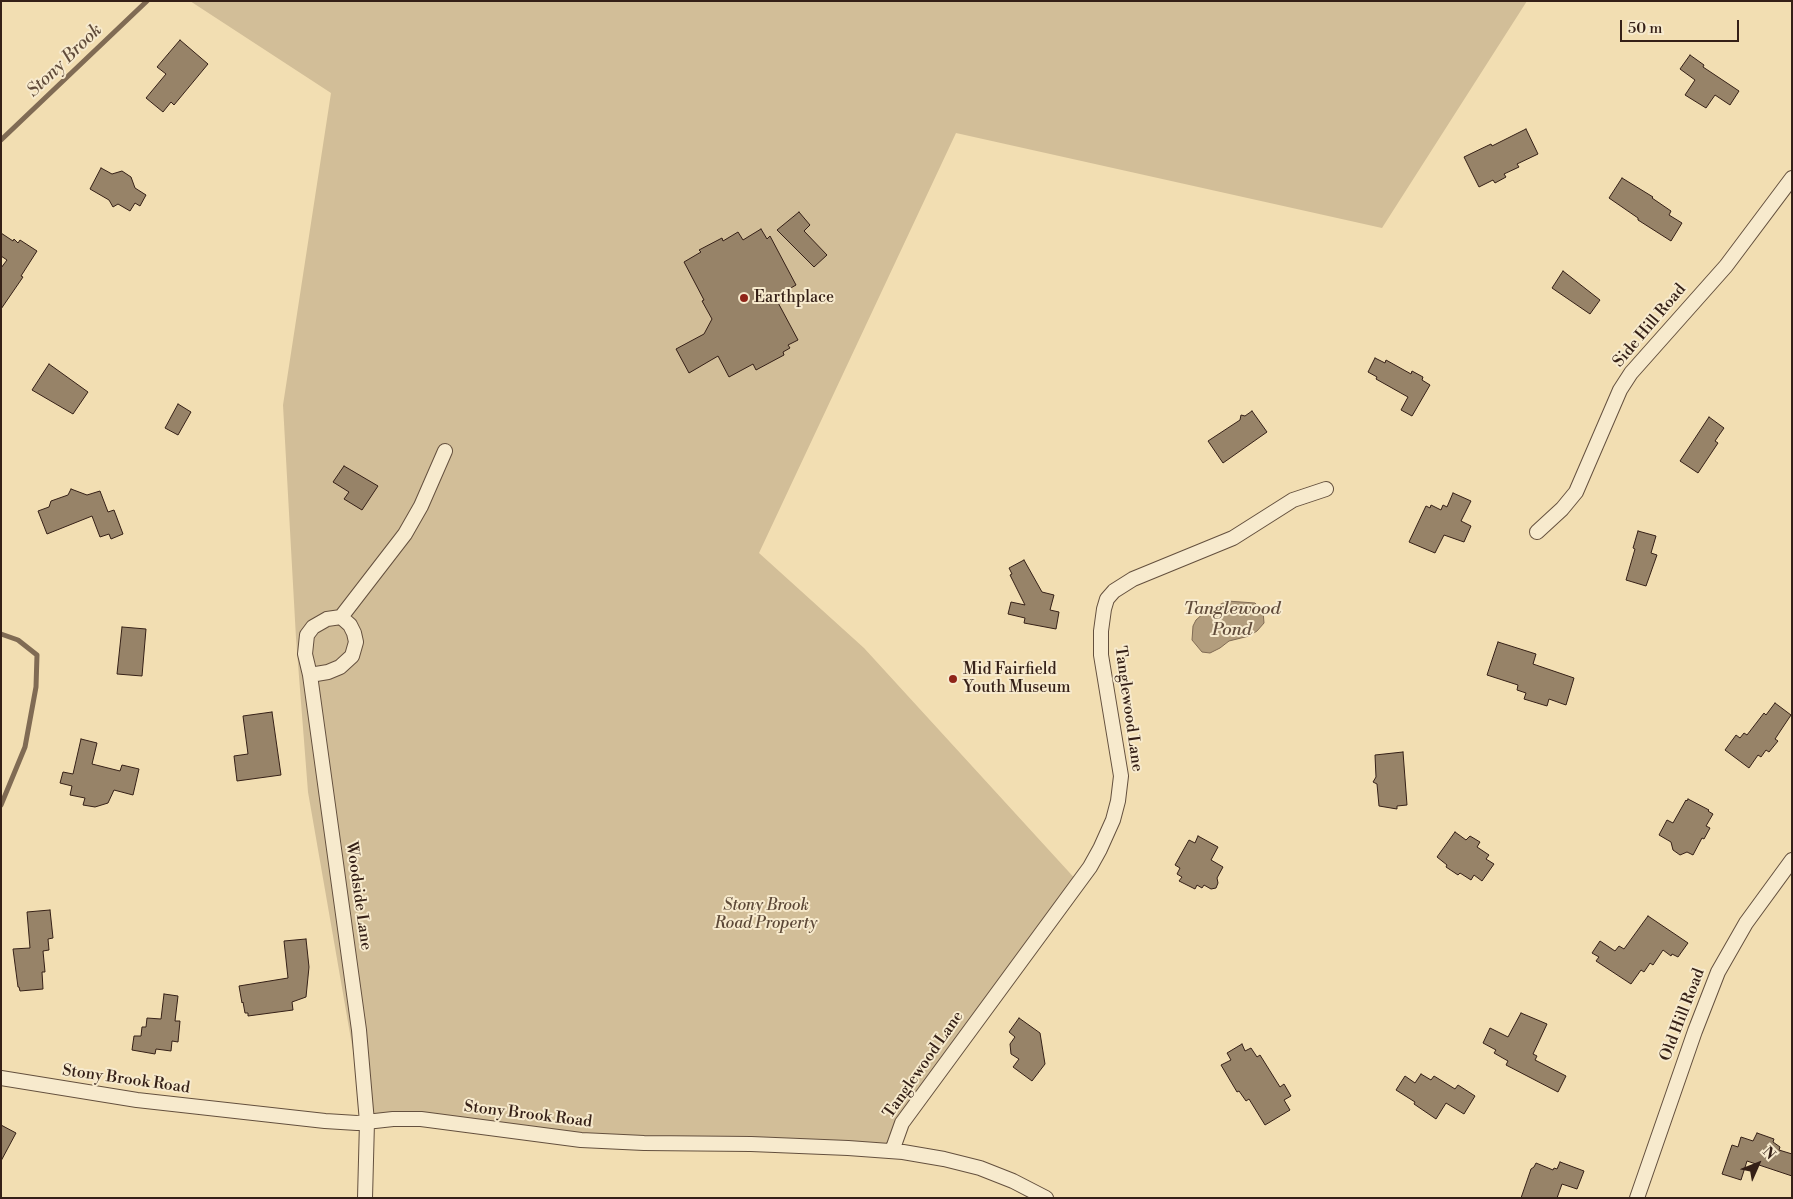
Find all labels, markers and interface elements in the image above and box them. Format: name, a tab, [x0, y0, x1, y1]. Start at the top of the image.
scale bar	[1623, 10, 1742, 42]
text: 50 m	[1628, 19, 1662, 38]
water label: Stony Brook	[23, 20, 107, 102]
street label: Side Hill Road	[1610, 280, 1690, 372]
place label: Earthplace	[754, 288, 834, 308]
marker: Earthplace	[738, 292, 750, 304]
water label: Tanglewood Pond	[1183, 599, 1281, 642]
street label: Tanglewood Lane	[1110, 645, 1146, 773]
place label: Mid Fairfield Youth Museum	[963, 660, 1071, 698]
marker: Mid Fairfield Youth Museum	[947, 673, 959, 685]
street label: Woodside Lane	[341, 840, 375, 952]
park label: Stony Brook Road Property	[715, 896, 817, 934]
street label: Old Hill Road	[1657, 966, 1709, 1064]
street label: Tanglewood Lane	[880, 1008, 968, 1122]
street label: Stony Brook Road	[61, 1062, 191, 1098]
street label: Stony Brook Road	[463, 1098, 593, 1132]
north arrow	[1733, 1139, 1783, 1189]
text: N	[1758, 1143, 1779, 1164]

